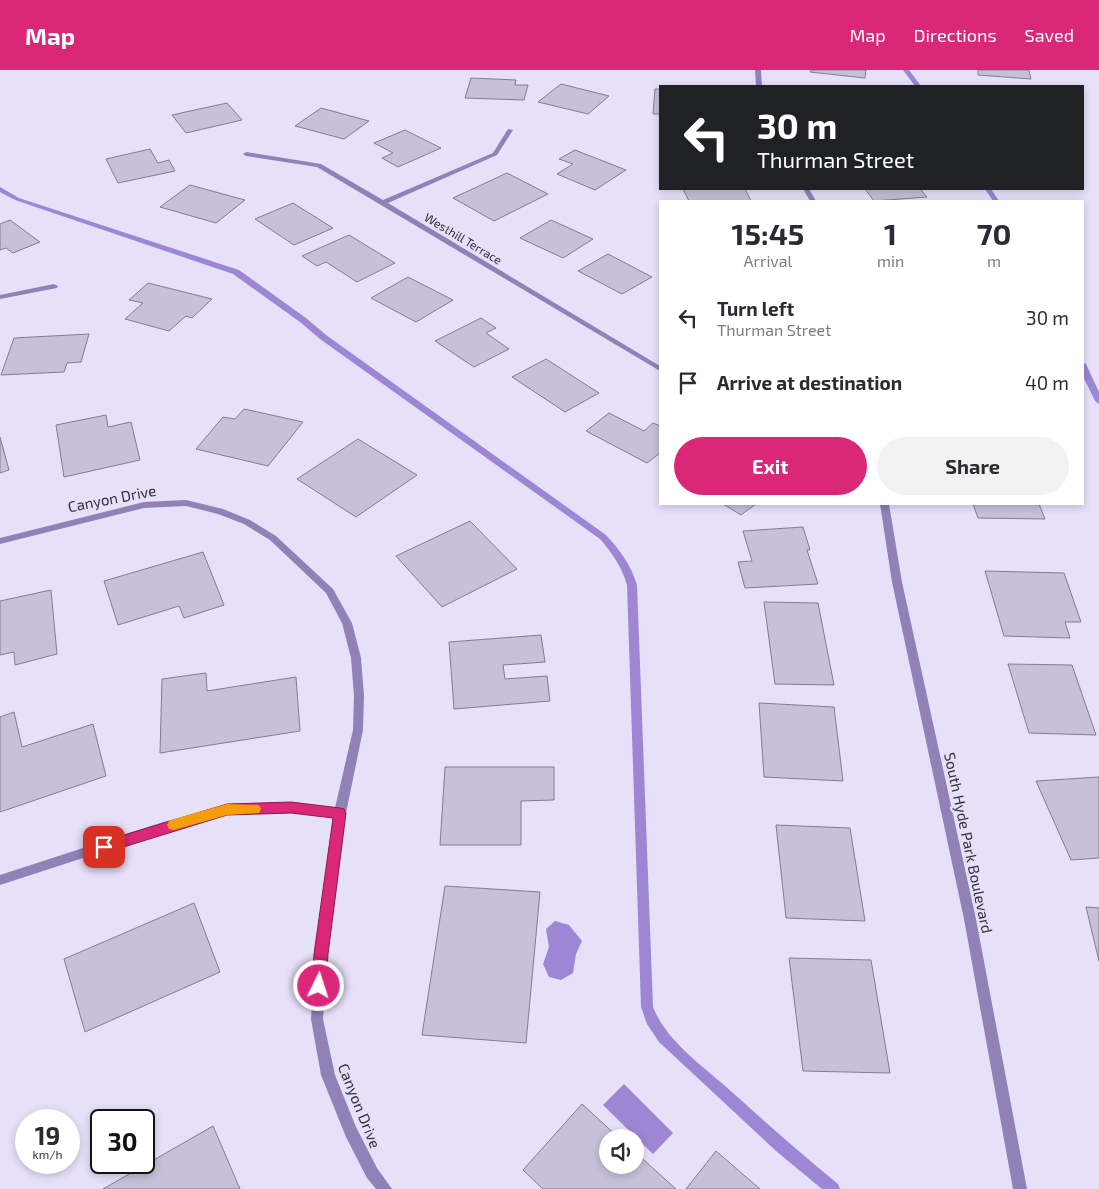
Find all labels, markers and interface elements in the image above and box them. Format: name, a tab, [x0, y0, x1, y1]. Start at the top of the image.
text: Map	[25, 21, 75, 50]
text: Map	[849, 24, 886, 46]
text: Directions	[914, 24, 997, 46]
text: Saved	[1025, 24, 1074, 46]
text: 30 m	[757, 104, 837, 146]
icon: left	[674, 105, 739, 170]
text: Thurman Street	[757, 146, 914, 172]
street label: Westhill Terrace	[422, 209, 505, 267]
text: 15:45	[732, 215, 804, 251]
text: 1	[884, 215, 897, 251]
text: 70	[977, 215, 1011, 251]
text: Arrival	[744, 251, 792, 270]
text: min	[877, 251, 904, 270]
text: m	[987, 251, 1001, 270]
text: Turn left	[717, 297, 794, 320]
icon: left	[674, 304, 702, 332]
text: 30 m	[1026, 306, 1069, 329]
text: Thurman Street	[717, 320, 831, 339]
icon: arrive	[674, 369, 702, 397]
text: Arrive at destination	[717, 371, 902, 394]
text: 40 m	[1025, 371, 1069, 394]
button: Exit	[674, 437, 867, 495]
button: Share	[877, 437, 1069, 495]
street label: Canyon Drive	[66, 481, 157, 515]
street label: South Hyde Park Boulevard	[941, 751, 997, 935]
pin	[83, 826, 125, 868]
icon: arrive	[90, 833, 118, 861]
position arrow	[292, 959, 344, 1011]
street label: Canyon Drive	[335, 1061, 385, 1151]
speed limit sign: 30	[90, 1109, 155, 1174]
text: 19	[35, 1120, 60, 1150]
map controls	[599, 1129, 644, 1174]
button: sound	[599, 1129, 644, 1174]
text: km/h	[33, 1147, 62, 1161]

